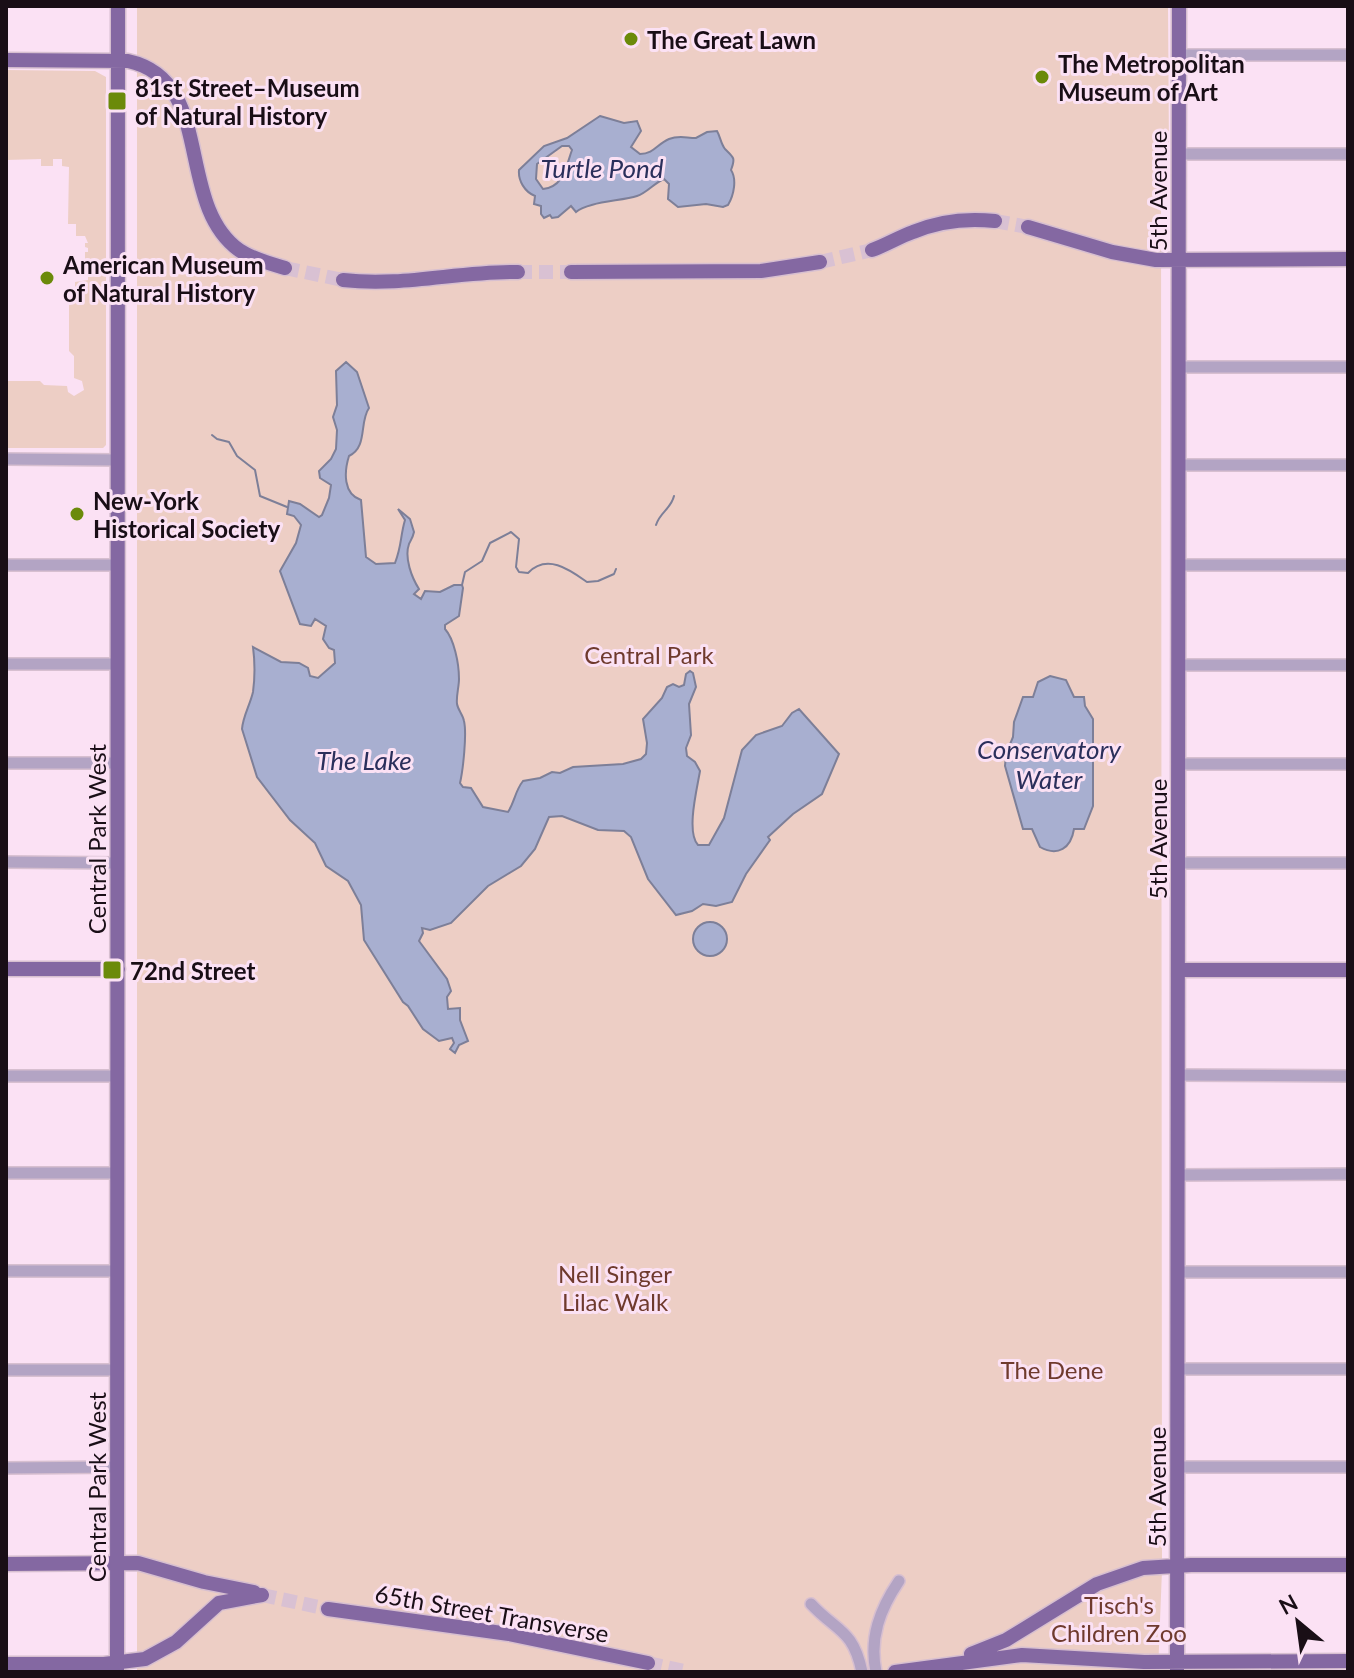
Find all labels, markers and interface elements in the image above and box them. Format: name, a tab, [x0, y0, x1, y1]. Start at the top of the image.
place label: The Great Lawn	[647, 25, 816, 54]
marker: The Great Lawn	[622, 30, 640, 48]
place label: The Metropolitan Museum of Art	[1058, 49, 1245, 106]
marker: The Metropolitan Museum of Art	[1033, 68, 1051, 86]
place label: 81st Street–Museum of Natural History	[135, 73, 360, 130]
marker: 81st Street–Museum of Natural History	[106, 90, 128, 112]
street label: 5th Avenue	[1143, 131, 1172, 251]
water label: Turtle Pond	[540, 152, 664, 184]
place label: American Museum of Natural History	[62, 250, 264, 307]
marker: American Museum of Natural History	[38, 269, 56, 287]
place label: New-York Historical Society	[93, 486, 280, 543]
marker: New-York Historical Society	[68, 505, 86, 523]
park label: Central Park	[584, 640, 715, 669]
water label: Conservatory Water	[977, 733, 1121, 795]
street label: Central Park West	[82, 743, 111, 934]
water label: The Lake	[316, 744, 412, 776]
street label: 5th Avenue	[1143, 779, 1172, 899]
place label: 72nd Street	[130, 956, 256, 985]
marker: 72nd Street	[101, 959, 123, 981]
park label: Nell Singer Lilac Walk	[558, 1259, 672, 1316]
park label: The Dene	[1001, 1355, 1104, 1384]
street label: Central Park West	[82, 1391, 111, 1582]
street label: 5th Avenue	[1142, 1427, 1171, 1547]
street label: 65th Street Transverse	[373, 1578, 611, 1648]
north arrow	[1258, 1582, 1338, 1662]
text: N	[1274, 1588, 1302, 1620]
park label: Tisch's Children Zoo	[1051, 1590, 1187, 1647]

